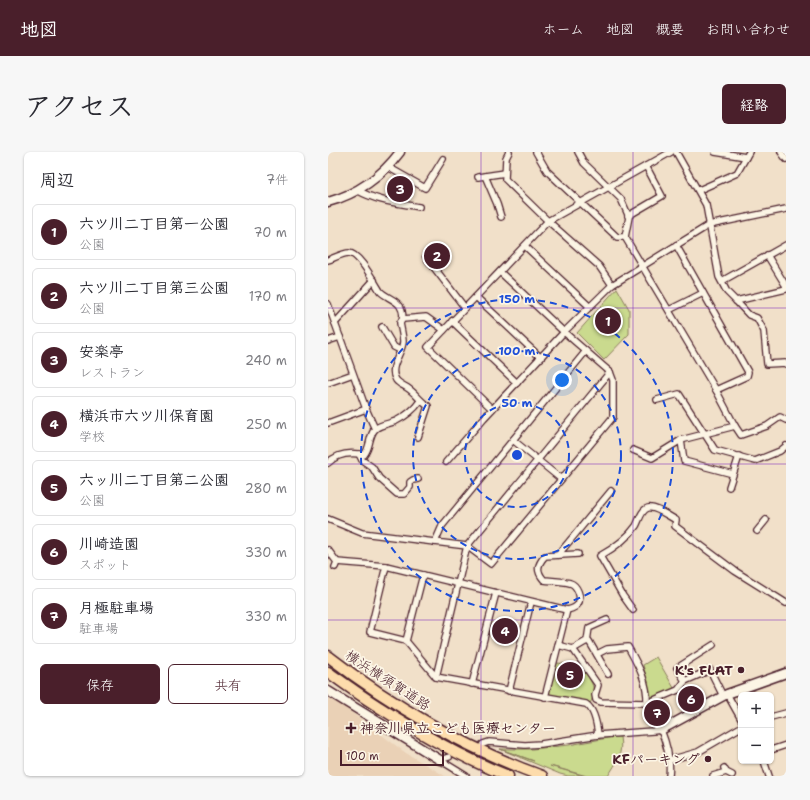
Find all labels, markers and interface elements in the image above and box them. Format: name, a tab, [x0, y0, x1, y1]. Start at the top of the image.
text: 地図	[20, 17, 58, 42]
text: ホーム	[543, 20, 584, 38]
text: 地図	[606, 20, 634, 38]
text: 概要	[656, 20, 684, 38]
text: お問い合わせ	[706, 20, 790, 38]
button: 経路	[722, 84, 786, 124]
text: アクセス	[24, 87, 134, 125]
text: 周辺	[40, 169, 74, 191]
text: 7件	[266, 171, 288, 188]
pin: 3	[387, 174, 413, 204]
text: 六ツ川二丁目第一公園	[79, 214, 229, 234]
text: 1	[51, 224, 57, 241]
text: 70 m	[253, 224, 287, 241]
text: 公園	[79, 236, 105, 253]
pin: 2	[424, 241, 450, 271]
text: 六ツ川二丁目第三公園	[79, 278, 229, 298]
text: 2	[49, 288, 59, 305]
text: 170 m	[249, 288, 287, 305]
text: 150 m	[499, 291, 535, 307]
text: 公園	[79, 300, 105, 317]
pin: 1	[595, 306, 621, 336]
text: 安楽亭	[79, 342, 124, 362]
text: 100 m	[499, 343, 536, 359]
text: 3	[49, 352, 59, 369]
text: 240 m	[245, 352, 287, 369]
text: レストラン	[79, 364, 145, 381]
your location	[552, 370, 572, 390]
text: 50 m	[502, 395, 533, 411]
text: 横浜市六ツ川保育園	[79, 406, 214, 426]
text: 4	[49, 416, 59, 433]
text: 250 m	[246, 416, 287, 433]
text: 学校	[79, 428, 105, 445]
centre of rings	[510, 448, 524, 462]
text: 六ッ川二丁目第二公園	[79, 470, 229, 490]
text: 5	[50, 480, 58, 497]
text: 280 m	[245, 480, 287, 497]
text: 公園	[79, 492, 105, 509]
text: 川崎造園	[79, 534, 139, 554]
text: 6	[49, 544, 59, 561]
text: 330 m	[245, 544, 287, 561]
text: スポット	[79, 556, 131, 573]
text: 月極駐車場	[79, 598, 154, 618]
text: 7	[49, 608, 59, 625]
text: 330 m	[245, 608, 287, 625]
pin: 4	[492, 616, 518, 646]
text: 駐車場	[79, 620, 118, 637]
street label: 横浜横須賀道路	[342, 646, 434, 714]
pin: 5	[557, 660, 583, 690]
place label: K's FLAT	[675, 661, 733, 679]
button: 保存	[40, 664, 160, 704]
button: 共有	[168, 664, 288, 704]
marker: K's FLAT	[736, 665, 746, 675]
pin: 6	[678, 684, 704, 714]
map controls	[738, 692, 774, 764]
button: +	[738, 692, 774, 728]
pin: 7	[644, 698, 670, 728]
place label: 神奈川県立こども医療センター	[360, 719, 556, 737]
marker: 神奈川県立こども医療センター	[345, 722, 357, 734]
button: −	[738, 728, 774, 764]
scale bar	[340, 748, 444, 767]
text: 100 m	[346, 749, 379, 764]
place label: KFパーキング	[612, 750, 700, 768]
marker: KFパーキング	[703, 754, 713, 764]

